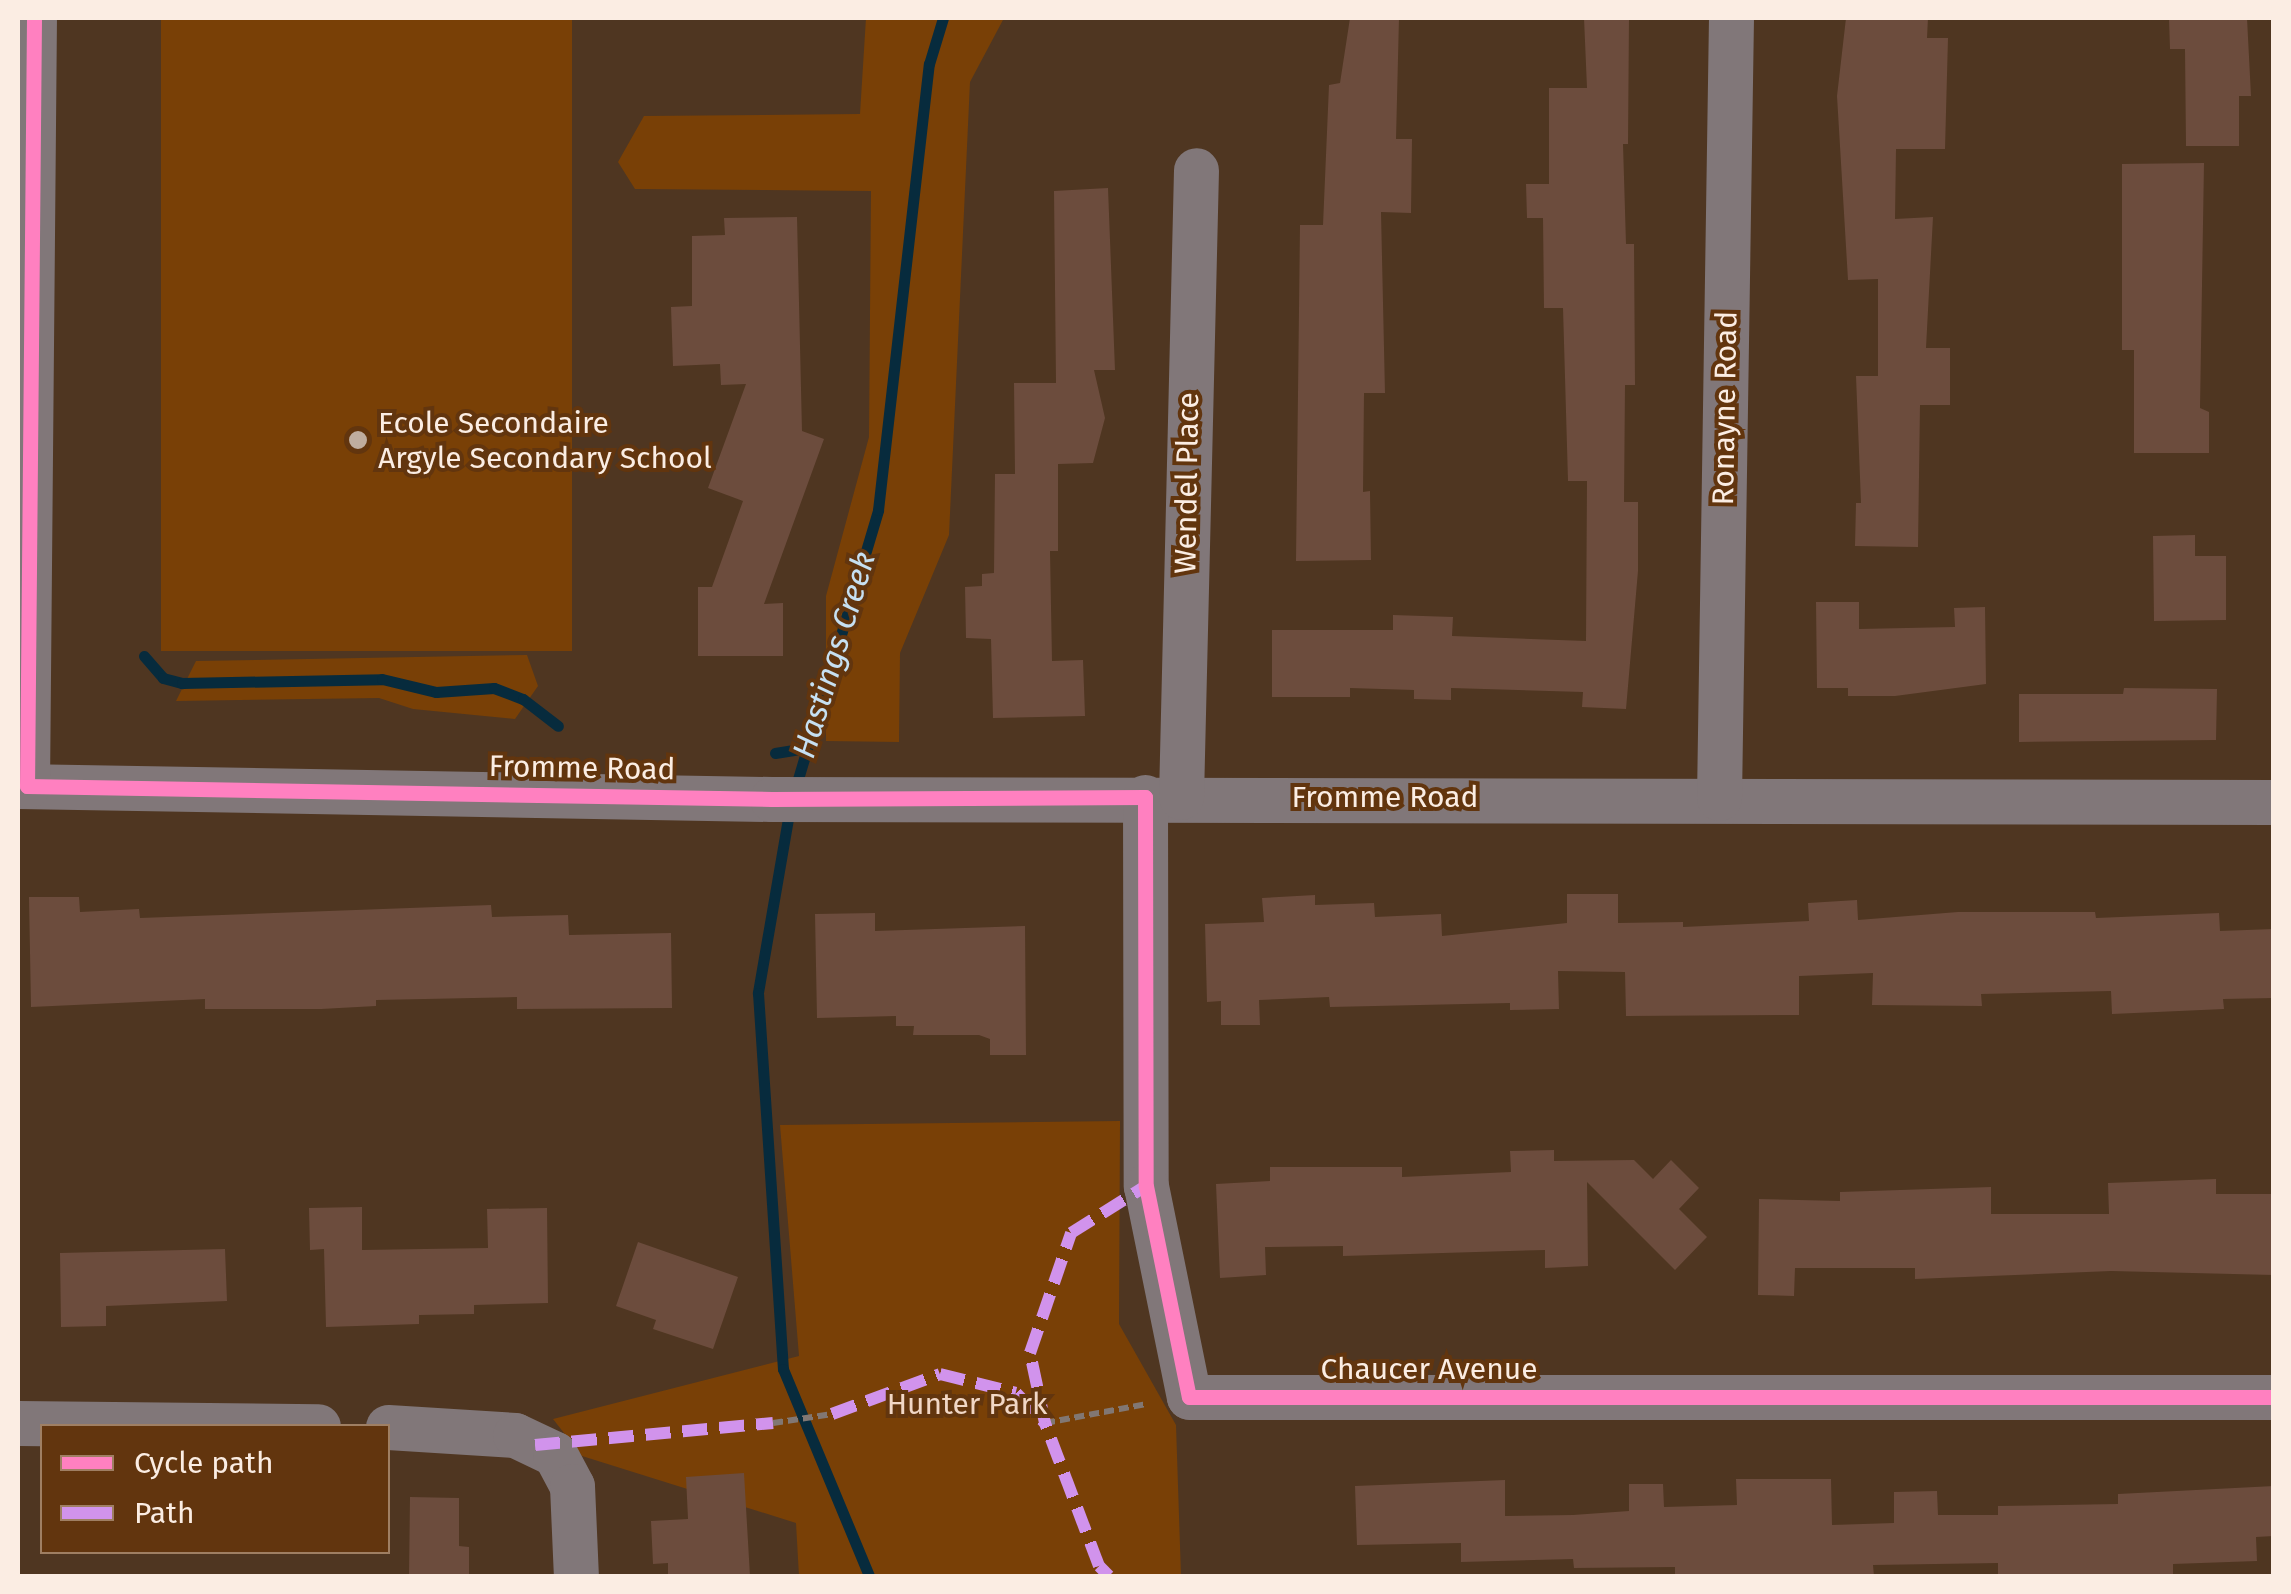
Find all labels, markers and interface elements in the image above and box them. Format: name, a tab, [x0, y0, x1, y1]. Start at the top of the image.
street label: Ronayne Road	[1705, 310, 1745, 506]
street label: Wendel Place	[1167, 392, 1207, 574]
place label: Ecole Secondaire Argyle Secondary School	[378, 405, 712, 476]
marker: Ecole Secondaire Argyle Secondary School	[347, 429, 369, 451]
water label: Hastings Creek	[784, 547, 884, 763]
street label: Fromme Road	[488, 748, 676, 788]
street label: Fromme Road	[1292, 779, 1478, 815]
street label: Chaucer Avenue	[1320, 1351, 1538, 1387]
park label: Hunter Park	[887, 1386, 1047, 1422]
legend	[40, 1424, 390, 1554]
text: Cycle path	[134, 1445, 273, 1481]
text: Path	[134, 1495, 195, 1531]

